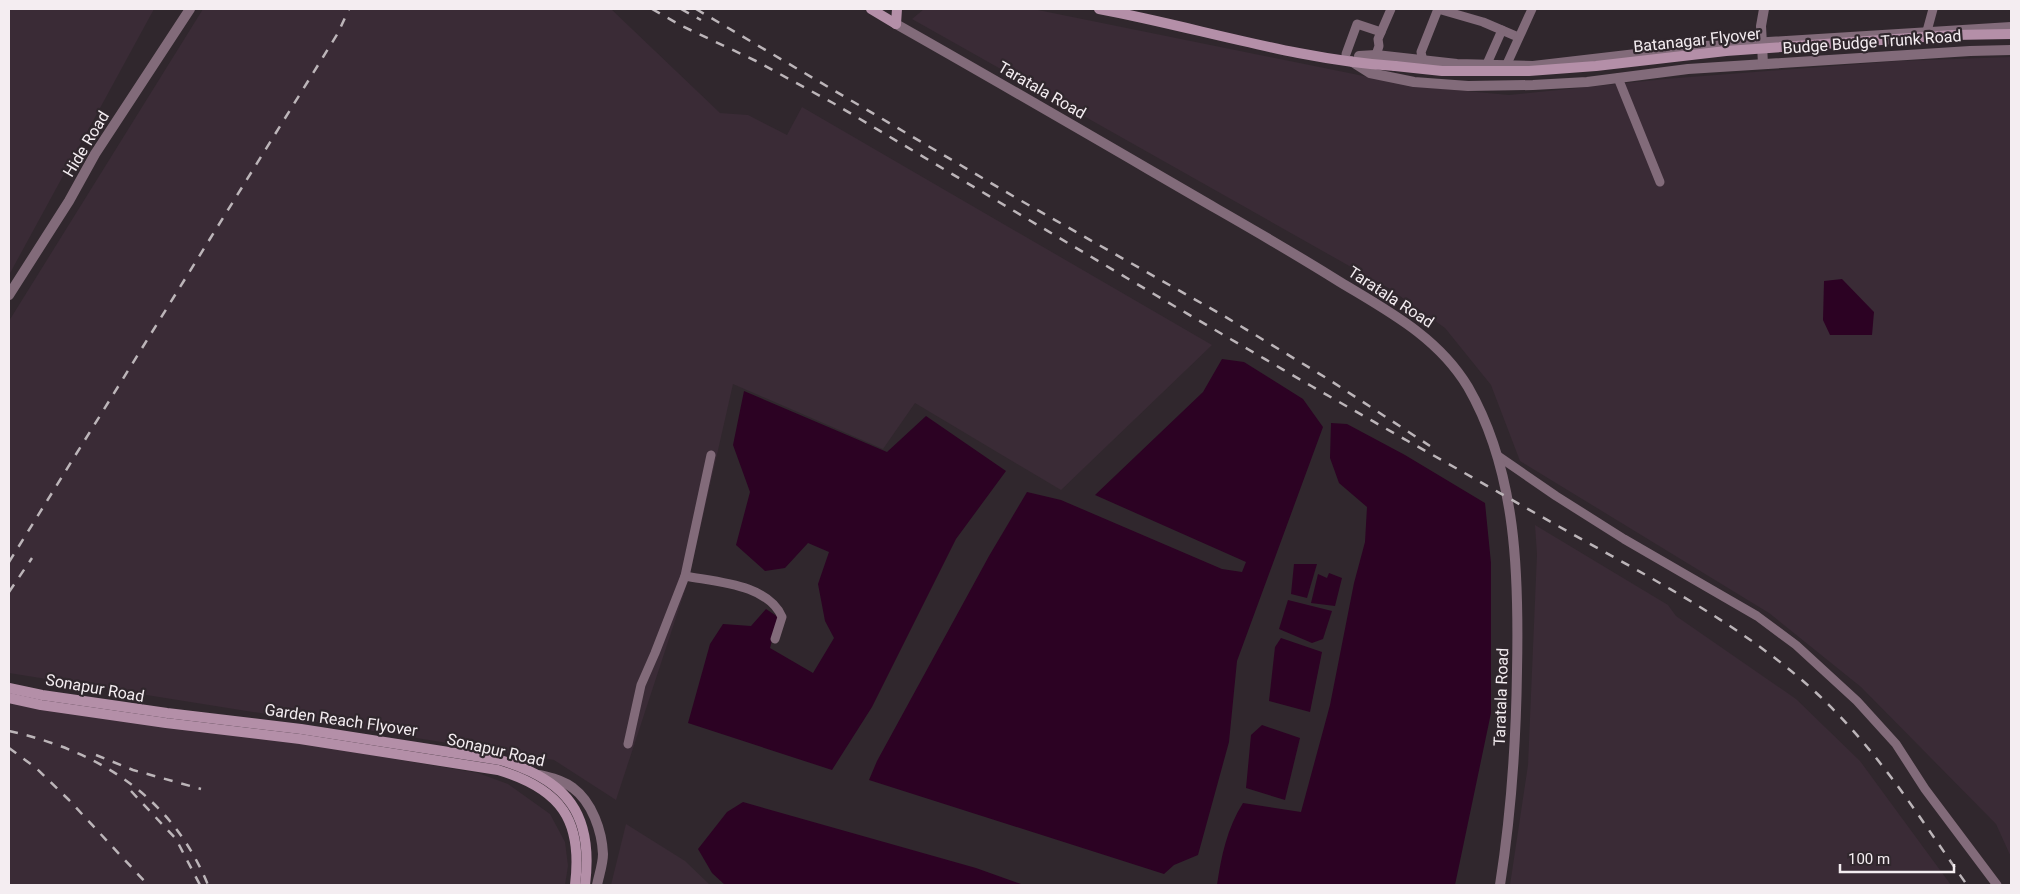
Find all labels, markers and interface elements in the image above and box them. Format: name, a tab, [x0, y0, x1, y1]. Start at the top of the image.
street label: Batanagar Flyover	[1632, 24, 1762, 56]
street label: Budge Budge Trunk Road	[1782, 26, 1962, 58]
street label: Taratala Road	[995, 57, 1089, 123]
street label: Hide Road	[59, 108, 113, 180]
street label: Taratala Road	[1345, 262, 1437, 332]
street label: Taratala Road	[1490, 648, 1512, 746]
street label: Sonapur Road	[44, 670, 146, 706]
street label: Garden Reach Flyover	[263, 700, 419, 740]
street label: Sonapur Road	[445, 729, 547, 771]
scale bar	[1840, 842, 1954, 874]
text: 100 m	[1848, 850, 1890, 868]

